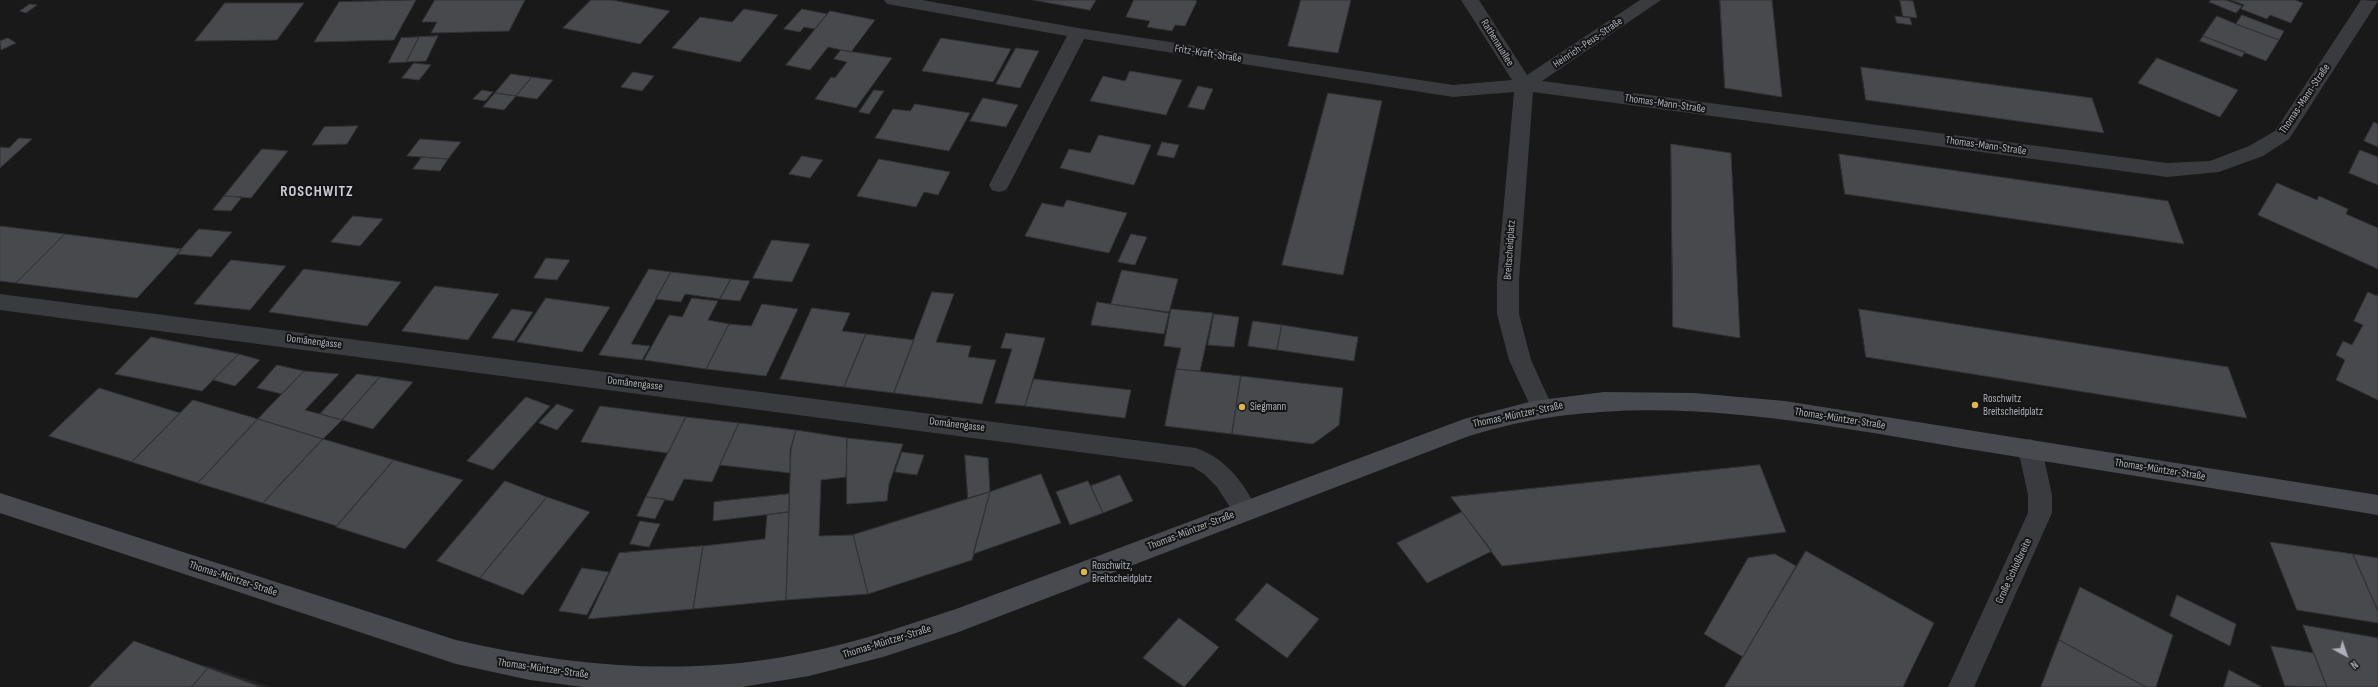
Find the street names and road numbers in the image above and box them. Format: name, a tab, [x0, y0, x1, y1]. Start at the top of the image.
street label: Heinrich-Peus-Straße	[1551, 15, 1625, 71]
street label: Rathenauallee	[1478, 17, 1516, 69]
street label: Fritz-Kraft-Straße	[1174, 42, 1242, 66]
street label: Thomas-Mann-Straße	[2277, 62, 2333, 136]
street label: Thomas-Mann-Straße	[1624, 92, 1706, 116]
street label: Thomas-Mann-Straße	[1945, 134, 2027, 158]
street label: Breitscheidplatz	[1501, 220, 1519, 280]
street label: Domänengasse	[286, 332, 342, 352]
street label: Domänengasse	[607, 374, 663, 394]
street label: Thomas-Müntzer-Straße	[1472, 399, 1564, 431]
street label: Thomas-Müntzer-Straße	[1794, 405, 1886, 433]
street label: Domänengasse	[929, 415, 985, 435]
street label: Thomas-Müntzer-Straße	[2114, 456, 2206, 484]
street label: Thomas-Müntzer-Straße	[1146, 508, 1236, 554]
street label: Große Schloßbreite	[1993, 536, 2035, 606]
street label: Thomas-Müntzer-Straße	[187, 559, 279, 599]
street label: Thomas-Müntzer-Straße	[841, 622, 933, 662]
street label: Thomas-Müntzer-Straße	[497, 656, 589, 682]

